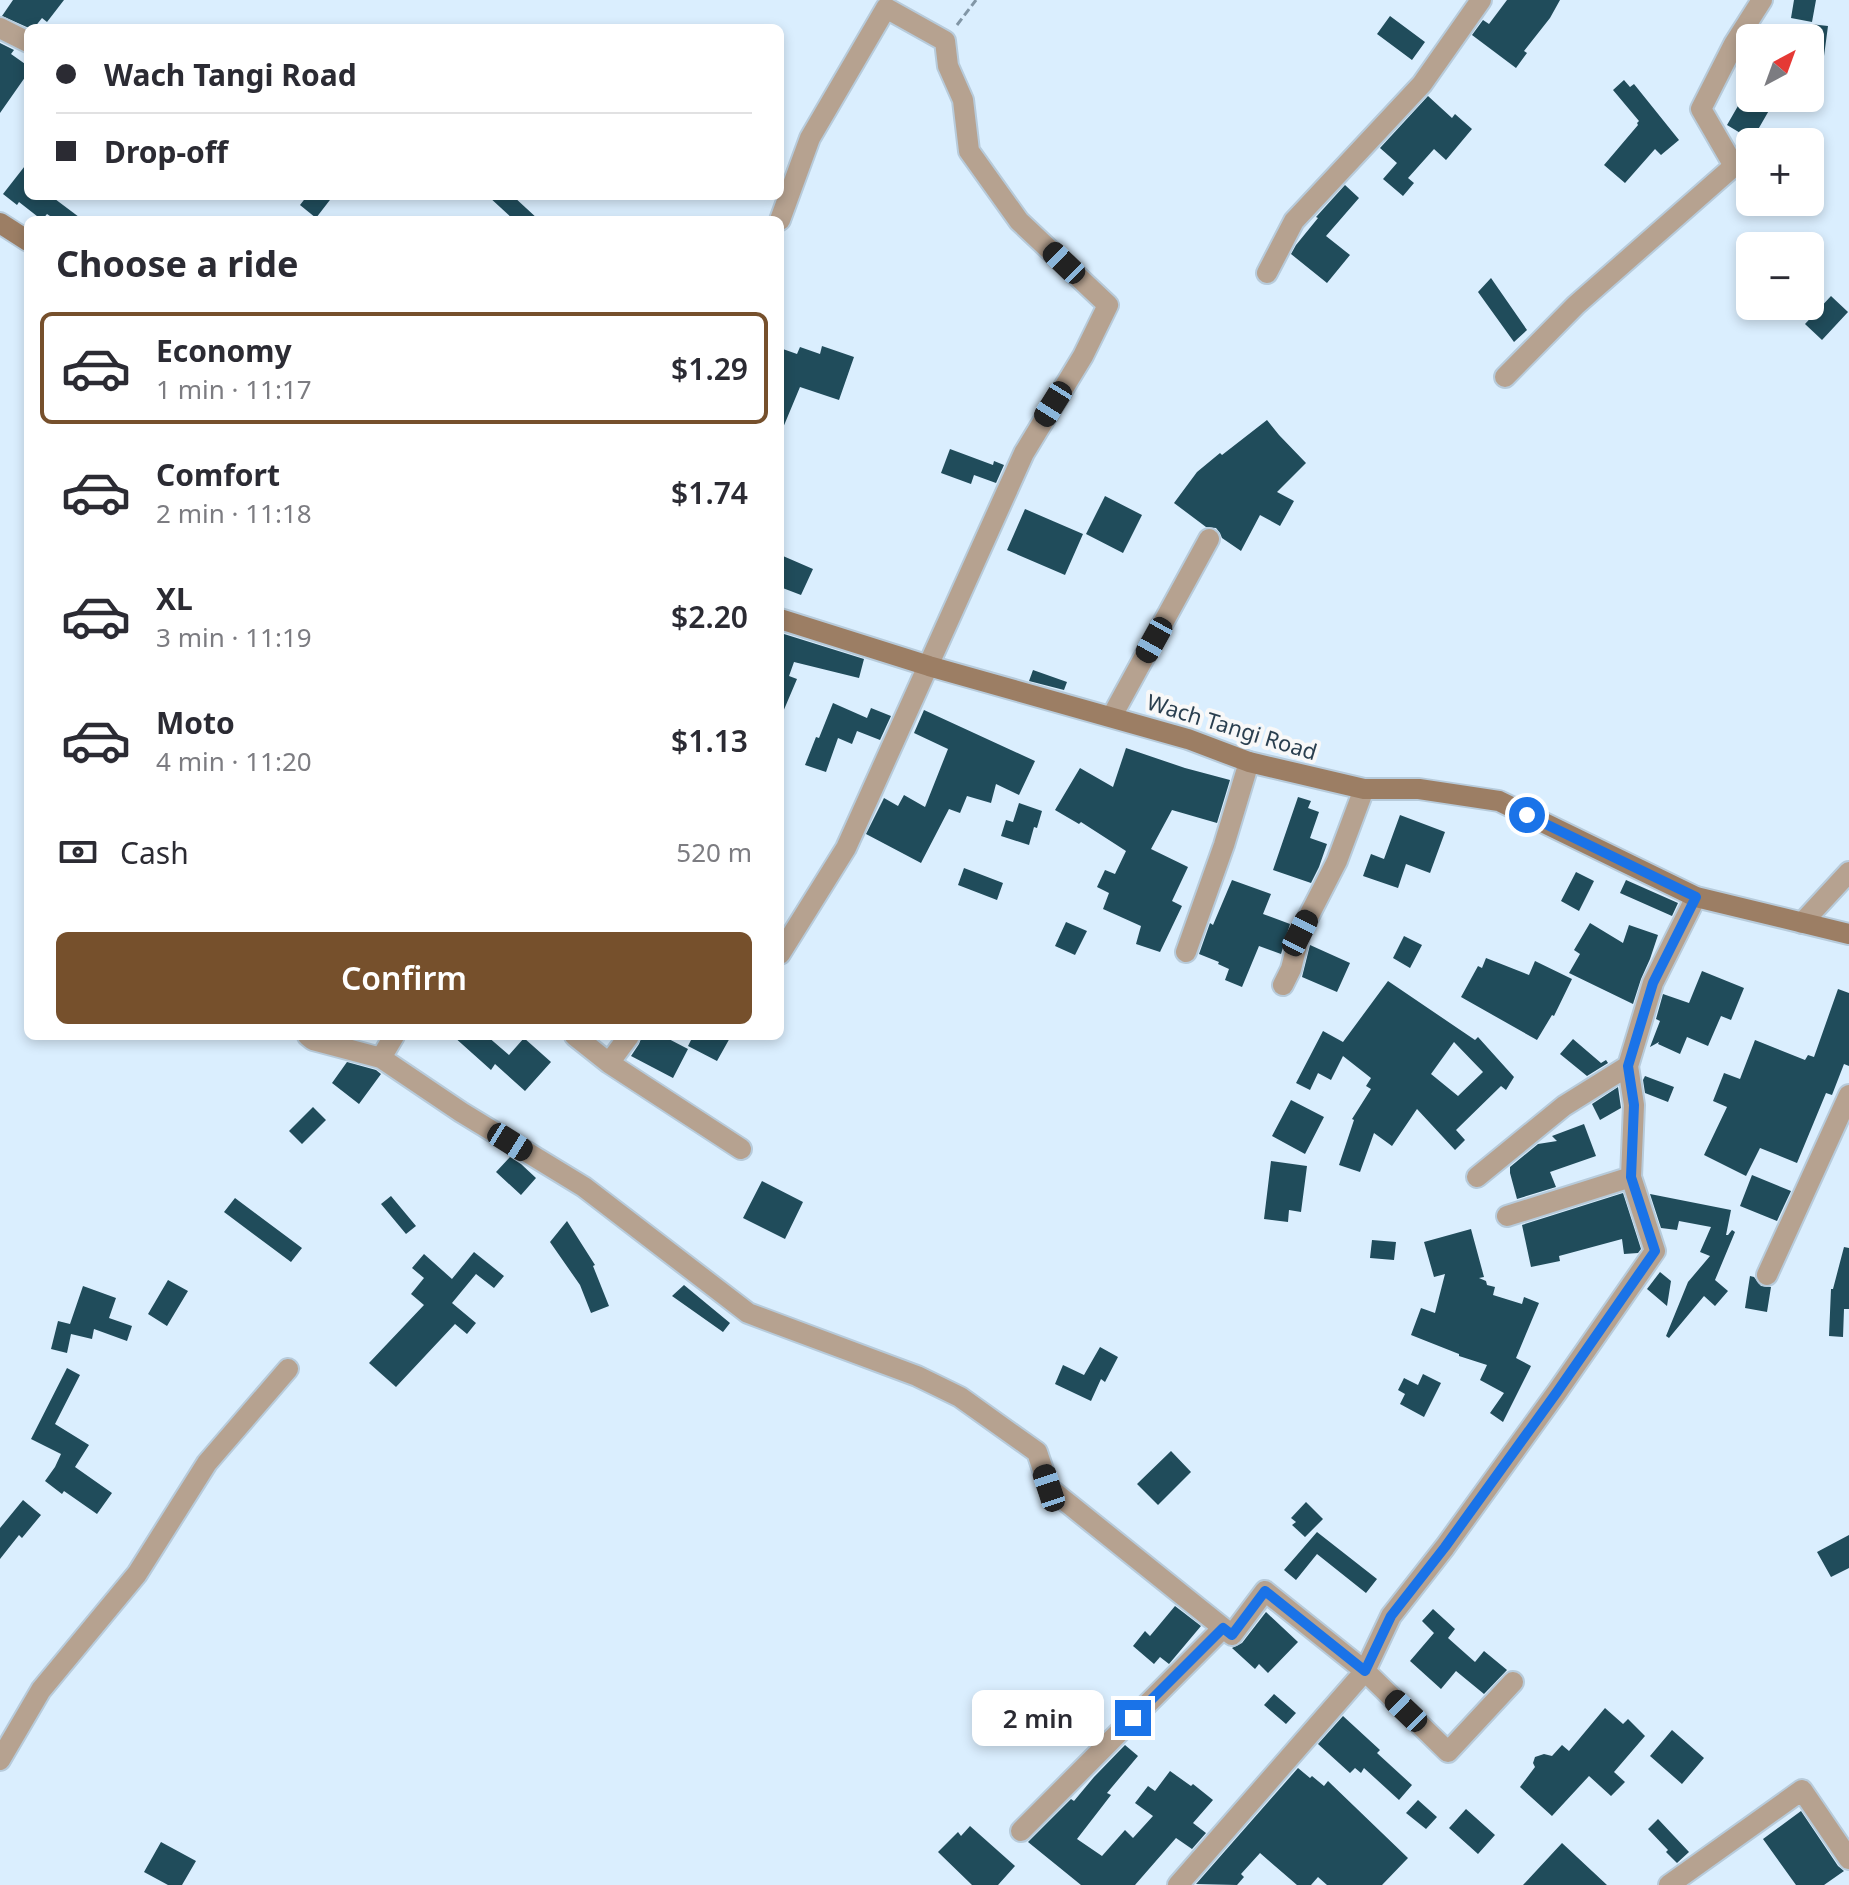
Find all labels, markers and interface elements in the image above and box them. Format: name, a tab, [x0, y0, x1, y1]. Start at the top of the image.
north arrow	[1736, 24, 1824, 112]
map controls	[1736, 24, 1824, 320]
text: Wach Tangi Road	[104, 54, 357, 95]
button: +	[1736, 128, 1824, 216]
text: Drop-off	[104, 131, 228, 172]
button: −	[1736, 232, 1824, 320]
car	[1038, 238, 1090, 288]
text: Choose a ride	[56, 239, 298, 288]
text: Economy	[156, 330, 292, 371]
icon: car	[60, 332, 132, 404]
text: $1.29	[671, 348, 748, 389]
text: 1 min · 11:17	[156, 371, 312, 407]
car	[1030, 377, 1076, 431]
text: Comfort	[156, 454, 280, 495]
icon: car	[60, 456, 132, 528]
text: $1.74	[671, 472, 748, 513]
text: 2 min · 11:18	[156, 495, 312, 531]
text: XL	[156, 578, 193, 619]
icon: car	[60, 580, 132, 652]
text: $2.20	[671, 596, 748, 637]
car	[1132, 613, 1176, 667]
text: 3 min · 11:19	[156, 619, 312, 655]
street label: Wach Tangi Road	[1144, 686, 1321, 766]
text: Moto	[156, 702, 235, 743]
icon: car	[60, 704, 132, 776]
text: $1.13	[671, 720, 748, 761]
text: 4 min · 11:20	[156, 743, 312, 779]
route start	[1509, 797, 1545, 833]
icon: cash	[56, 830, 100, 874]
text: Cash	[120, 832, 189, 873]
text: 520 m	[676, 834, 752, 870]
car	[1278, 906, 1322, 960]
button: Confirm	[56, 932, 752, 1024]
car	[483, 1119, 537, 1165]
car	[1030, 1461, 1068, 1515]
car	[1380, 1686, 1432, 1736]
callout: 2 min	[973, 1690, 1105, 1746]
text: 2 min	[1003, 1700, 1073, 1736]
route end	[1115, 1700, 1151, 1736]

